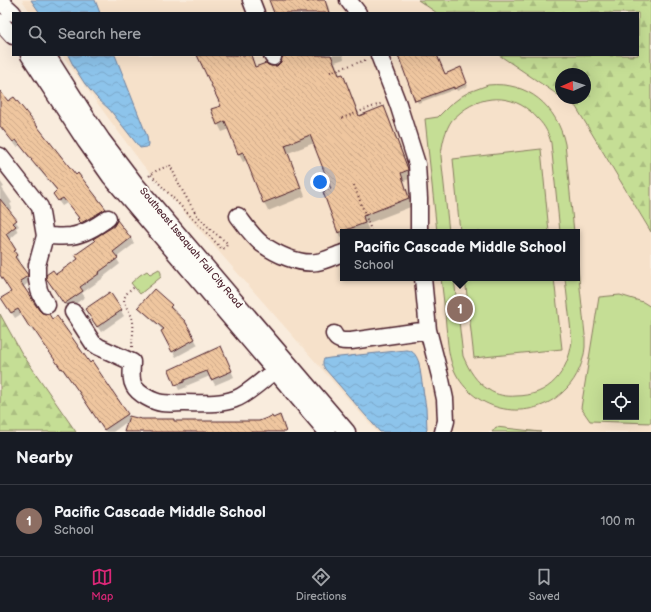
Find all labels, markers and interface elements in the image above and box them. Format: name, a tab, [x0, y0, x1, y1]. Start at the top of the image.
search box	[12, 12, 639, 56]
icon: search	[26, 23, 48, 45]
text: Search here	[58, 25, 141, 44]
north arrow	[555, 68, 591, 104]
your location	[310, 172, 330, 192]
street label: Southeast Issaquah Fall City Road	[137, 185, 245, 311]
popup	[340, 229, 580, 281]
text: Pacific Cascade Middle School	[354, 238, 566, 257]
text: School	[354, 257, 394, 273]
pin: 1	[447, 294, 473, 324]
map controls	[603, 384, 639, 420]
button: locate	[603, 384, 639, 420]
text: Nearby	[16, 448, 73, 468]
text: Pacific Cascade Middle School	[54, 503, 266, 522]
text: 1	[26, 513, 32, 529]
text: 100 m	[600, 513, 635, 529]
text: School	[54, 522, 94, 538]
tab: Map	[91, 566, 113, 603]
tab: Directions	[296, 566, 346, 603]
tab: Saved	[529, 566, 560, 603]

